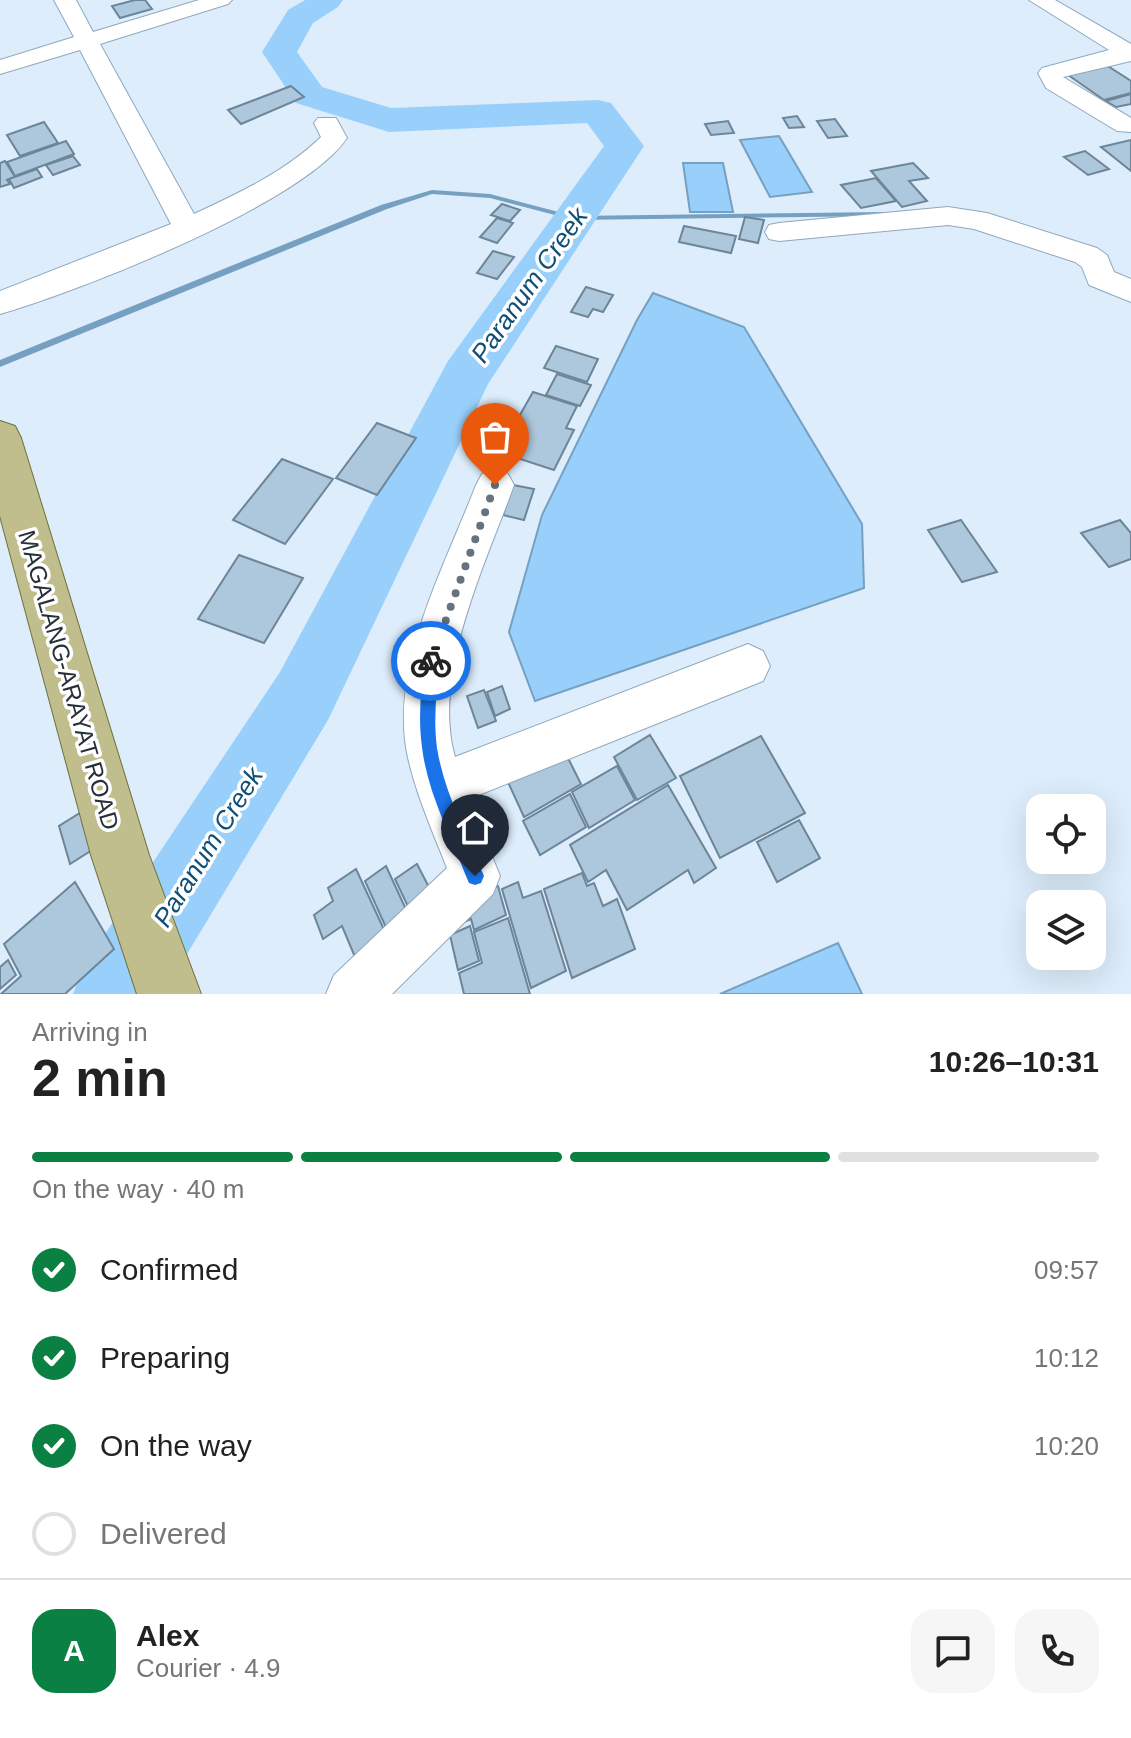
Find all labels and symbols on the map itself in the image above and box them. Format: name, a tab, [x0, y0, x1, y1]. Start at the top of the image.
water label: Paranum Creek	[464, 200, 595, 368]
pin	[461, 403, 529, 485]
street label: MAGALANG-ARAYAT ROAD	[13, 527, 125, 833]
courier	[391, 621, 471, 701]
water label: Paranum Creek	[147, 760, 270, 932]
pin	[441, 794, 509, 876]

